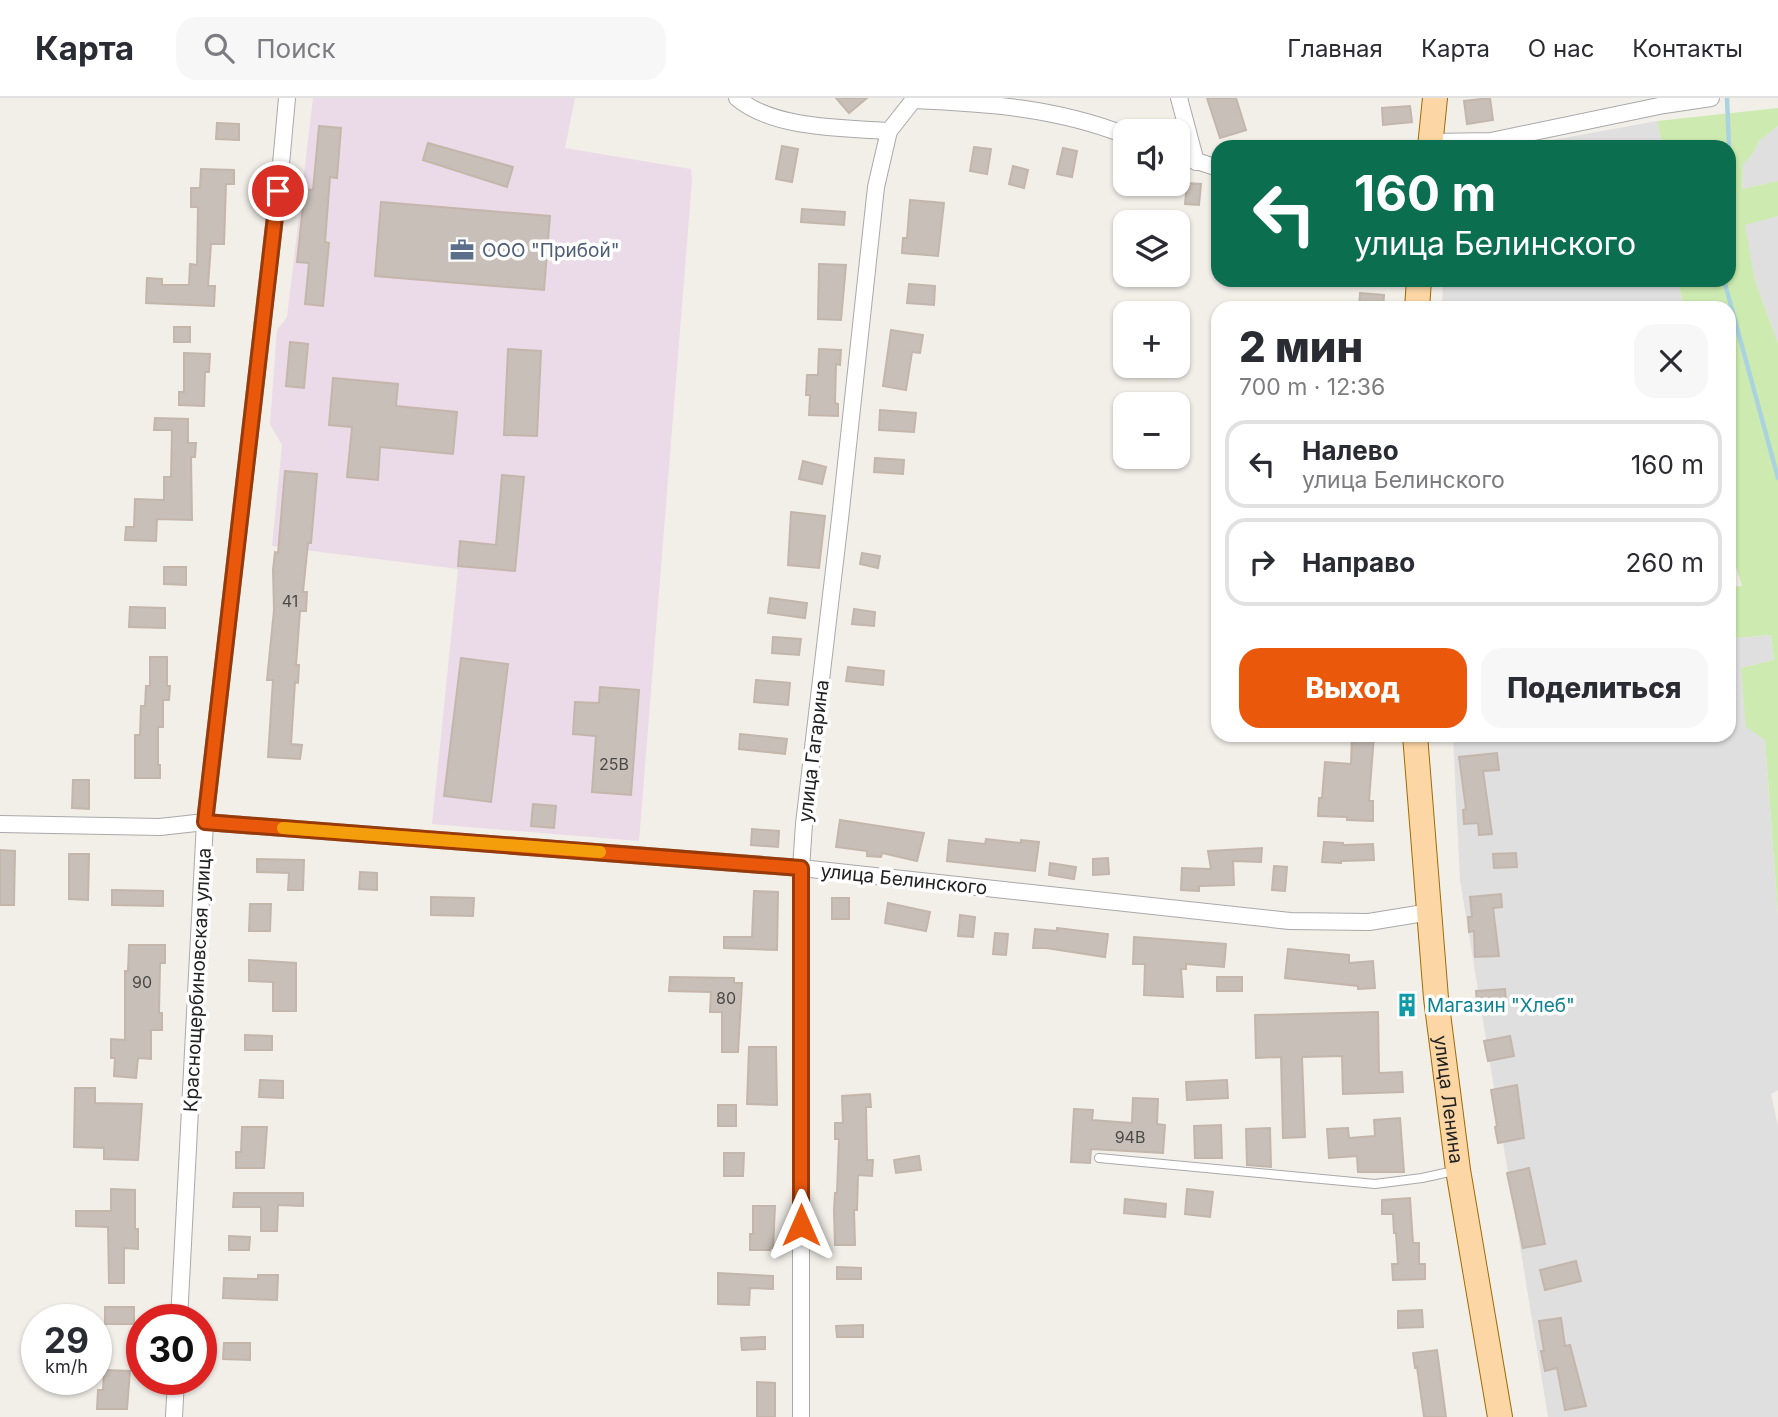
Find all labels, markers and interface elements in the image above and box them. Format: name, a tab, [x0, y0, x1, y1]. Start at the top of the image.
search box	[176, 17, 666, 80]
text: Карта	[35, 28, 134, 68]
icon: search	[200, 29, 238, 67]
text: Поиск	[256, 33, 335, 64]
text: Главная	[1287, 34, 1383, 63]
text: Карта	[1421, 34, 1490, 63]
text: О нас	[1528, 34, 1594, 63]
text: Контакты	[1632, 34, 1743, 63]
map controls	[1113, 119, 1190, 469]
button: sound	[1113, 119, 1190, 196]
pin	[248, 161, 308, 221]
text: 160 m	[1354, 164, 1496, 223]
icon: left	[1239, 168, 1330, 259]
icon: arrive	[259, 172, 297, 210]
button: layers	[1113, 210, 1190, 287]
text: улица Белинского	[1354, 224, 1636, 263]
office icon: ООО "Прибой"	[448, 236, 476, 264]
place label: ООО "Прибой"	[482, 239, 620, 262]
button: +	[1113, 301, 1190, 378]
text: 2 мин	[1239, 321, 1363, 372]
button: close	[1634, 324, 1708, 398]
text: 700 m · 12:36	[1239, 373, 1385, 401]
button: −	[1113, 392, 1190, 469]
text: Налево	[1302, 435, 1399, 466]
icon: left	[1243, 445, 1281, 483]
text: 160 m	[1631, 449, 1704, 480]
text: улица Белинского	[1302, 466, 1505, 494]
icon: right	[1243, 543, 1281, 581]
text: Направо	[1302, 547, 1415, 578]
text: 260 m	[1626, 547, 1704, 578]
house number: 41	[282, 591, 298, 611]
button: Выход	[1239, 648, 1467, 728]
button: Поделиться	[1481, 648, 1708, 728]
street label: улица Гагарина	[793, 679, 834, 824]
house number: 25В	[599, 754, 629, 774]
street label: Краснощербиновская улица	[179, 847, 216, 1113]
street label: улица Белинского	[819, 859, 988, 900]
house number: 90	[132, 972, 152, 992]
house number: 80	[716, 988, 736, 1008]
building icon: Магазин "Хлеб"	[1393, 991, 1421, 1019]
place label: Магазин "Хлеб"	[1427, 994, 1575, 1017]
street label: улица Ленина	[1429, 1034, 1468, 1165]
house number: 94В	[1115, 1127, 1145, 1147]
position arrow	[764, 1188, 838, 1262]
speed limit sign: 30	[126, 1304, 217, 1395]
text: 29	[44, 1319, 89, 1361]
text: km/h	[45, 1356, 88, 1377]

